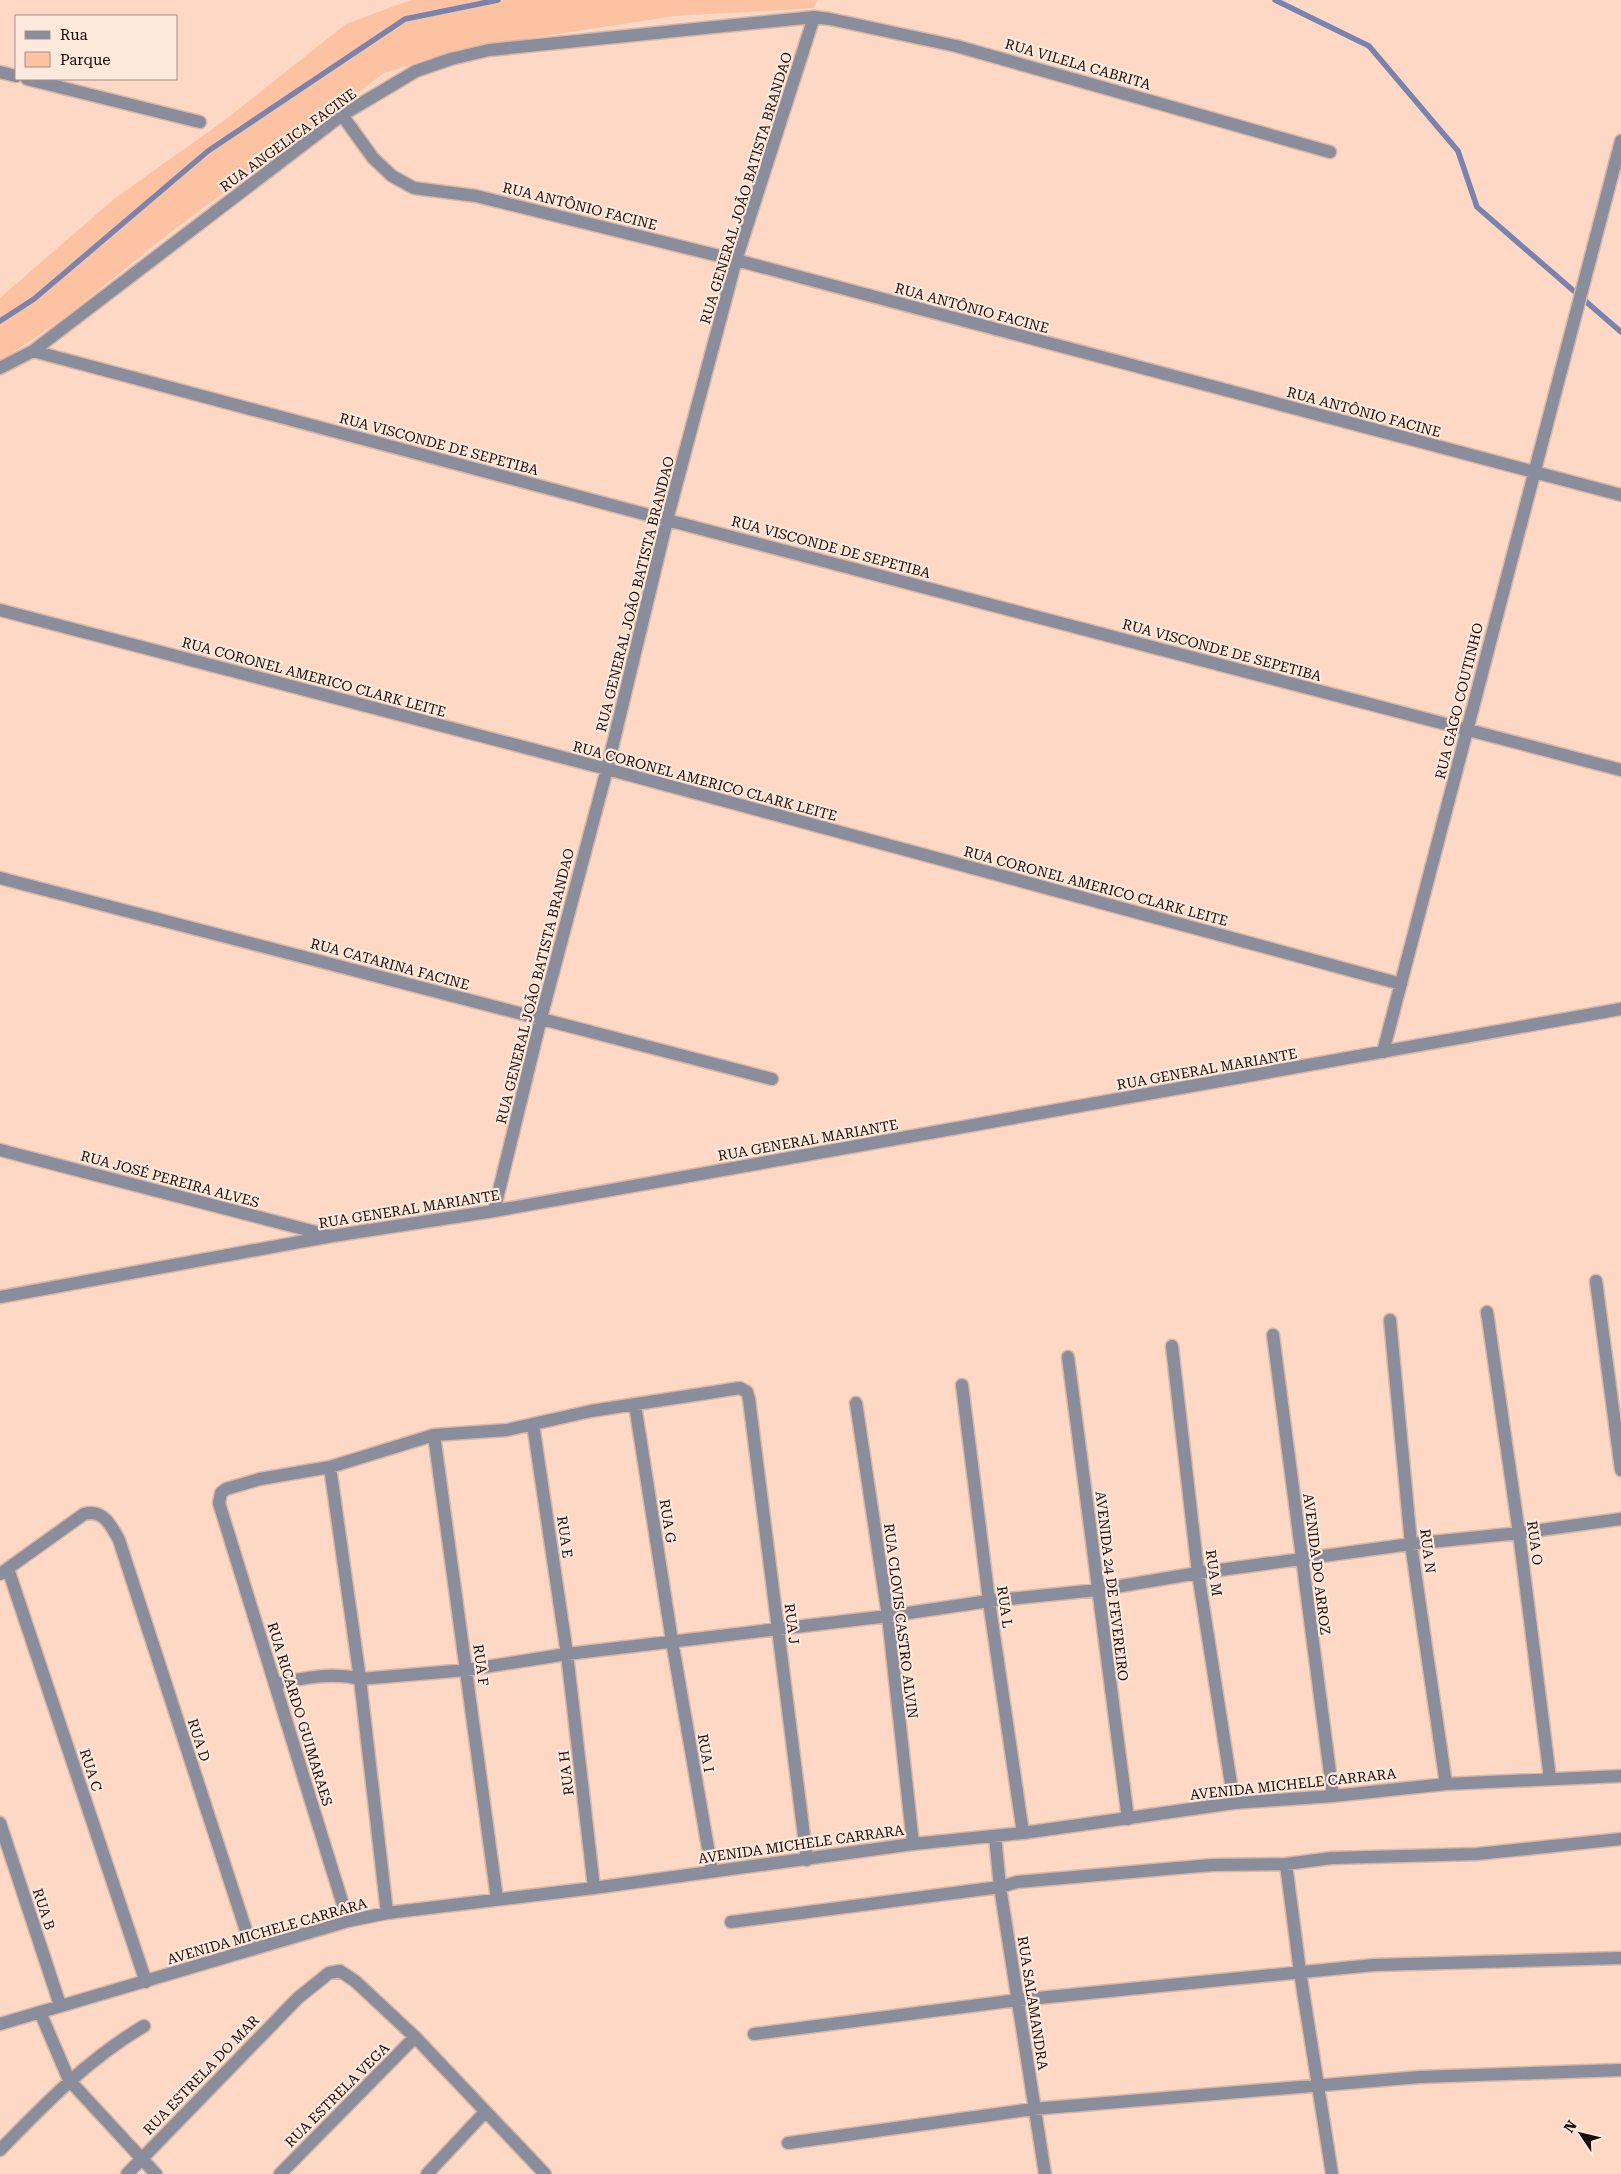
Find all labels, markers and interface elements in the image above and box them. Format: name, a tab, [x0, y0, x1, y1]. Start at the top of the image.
legend	[15, 15, 178, 80]
text: Rua	[60, 26, 88, 44]
street label: RUA VILELA CABRITA	[1003, 35, 1153, 93]
street label: RUA GENERAL JOÃO BATISTA BRANDAO	[697, 50, 795, 326]
text: Parque	[60, 51, 111, 69]
street label: RUA ANGELICA FACINE	[217, 85, 359, 195]
street label: RUA ANTÔNIO FACINE	[501, 179, 659, 233]
street label: RUA ANTÔNIO FACINE	[893, 280, 1051, 336]
street label: RUA ANTÔNIO FACINE	[1285, 384, 1443, 440]
street label: RUA VISCONDE DE SEPETIBA	[338, 410, 540, 478]
street label: RUA GENERAL JOÃO BATISTA BRANDAO	[593, 455, 677, 733]
street label: RUA VISCONDE DE SEPETIBA	[730, 513, 932, 581]
street label: RUA VISCONDE DE SEPETIBA	[1121, 616, 1323, 684]
street label: RUA GAGO COUTINHO	[1432, 621, 1486, 781]
street label: RUA CORONEL AMERICO CLARK LEITE	[180, 634, 448, 720]
street label: RUA CORONEL AMERICO CLARK LEITE	[571, 738, 839, 824]
street label: RUA CORONEL AMERICO CLARK LEITE	[962, 843, 1230, 929]
street label: RUA GENERAL JOÃO BATISTA BRANDAO	[493, 847, 577, 1125]
street label: RUA CATARINA FACINE	[309, 935, 471, 993]
street label: RUA GENERAL MARIANTE	[1116, 1045, 1298, 1093]
street label: RUA GENERAL MARIANTE	[717, 1116, 899, 1164]
street label: RUA JOSÉ PEREIRA ALVES	[79, 1147, 261, 1211]
street label: RUA GENERAL MARIANTE	[317, 1187, 501, 1231]
street label: AVENIDA 24 DE FEVEREIRO	[1092, 1490, 1132, 1682]
street label: AVENIDA DO ARROZ	[1300, 1492, 1334, 1636]
street label: RUA G	[657, 1498, 679, 1544]
street label: RUA E	[554, 1515, 576, 1559]
street label: RUA O	[1524, 1520, 1546, 1566]
street label: RUA CLOVIS CASTRO ALVIN	[881, 1522, 921, 1720]
street label: RUA N	[1417, 1528, 1439, 1574]
street label: RUA M	[1203, 1549, 1225, 1597]
street label: RUA L	[994, 1585, 1016, 1629]
street label: RUA J	[782, 1602, 802, 1646]
street label: RUA RICARDO GUIMARAES	[264, 1620, 336, 1808]
street label: RUA F	[470, 1643, 492, 1687]
street label: RUA D	[185, 1716, 214, 1764]
street label: RUA I	[695, 1733, 717, 1773]
street label: RUA C	[77, 1747, 105, 1793]
street label: RUA H	[555, 1749, 577, 1796]
street label: AVENIDA MICHELE CARRARA	[1189, 1765, 1397, 1803]
street label: AVENIDA MICHELE CARRARA	[697, 1822, 905, 1866]
street label: RUA B	[30, 1886, 58, 1932]
street label: AVENIDA MICHELE CARRARA	[165, 1895, 369, 1967]
street label: RUA SALAMANDRA	[1015, 1935, 1052, 2071]
street label: RUA ESTRELA DO MAR	[140, 2012, 262, 2138]
street label: RUA ESTRELA VEGA	[282, 2039, 393, 2150]
north arrow	[1556, 2109, 1606, 2159]
text: N	[1561, 2117, 1580, 2136]

